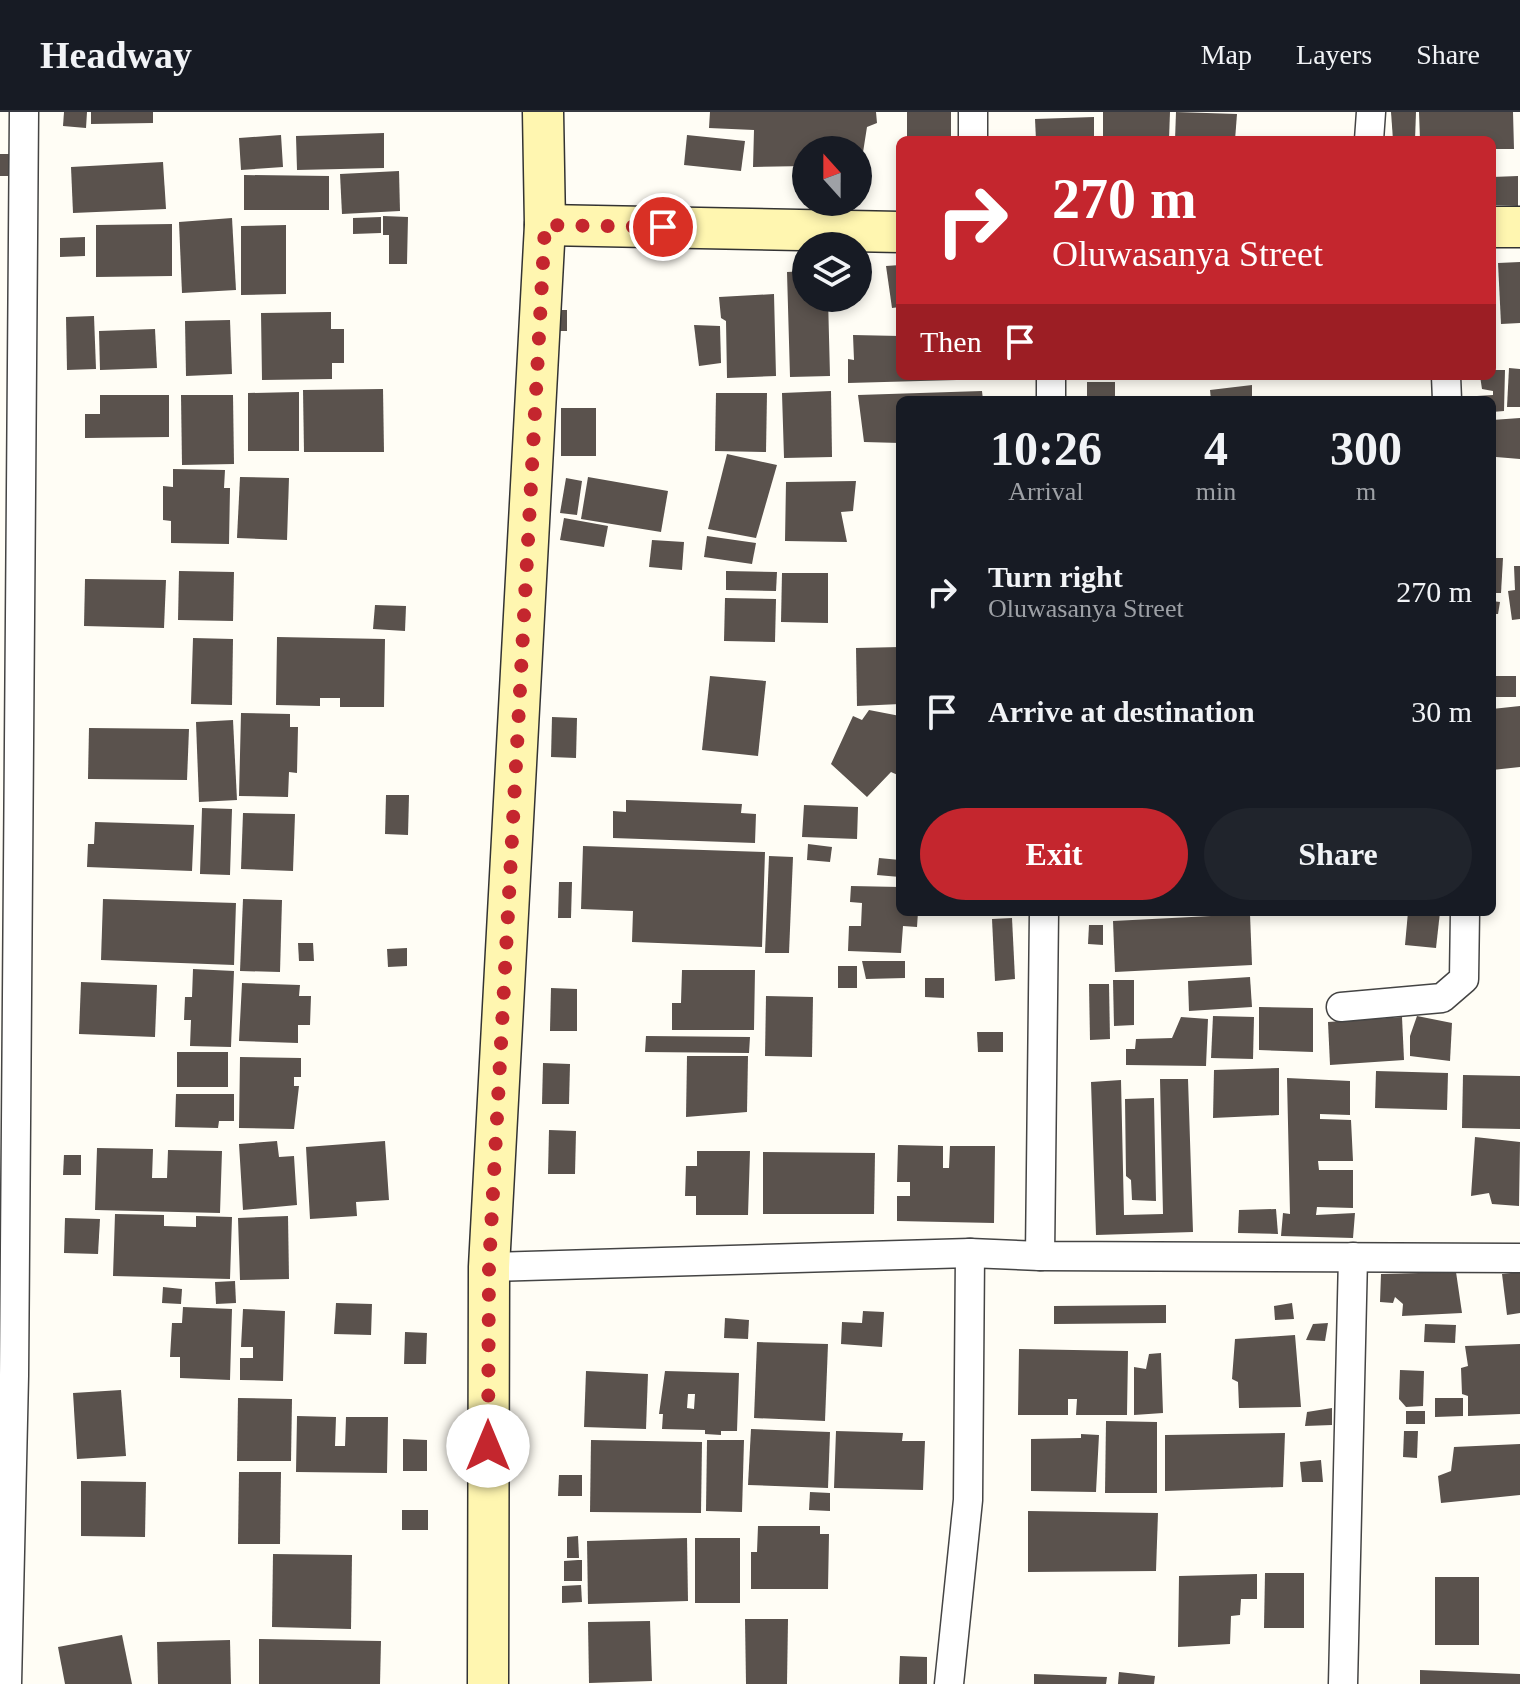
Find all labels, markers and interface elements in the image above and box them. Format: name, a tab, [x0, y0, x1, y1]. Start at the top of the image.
text: Headway	[40, 34, 192, 76]
text: Map	[1201, 39, 1252, 70]
text: Layers	[1296, 39, 1372, 70]
text: Share	[1416, 39, 1480, 70]
north arrow	[792, 136, 872, 216]
map controls	[792, 136, 872, 312]
icon: right	[920, 168, 1024, 272]
text: 270 m	[1052, 168, 1197, 230]
pin	[629, 193, 697, 261]
icon: arrive	[641, 205, 685, 249]
button: layers	[792, 232, 872, 312]
text: Oluwasanya Street	[1052, 234, 1323, 274]
icon: arrive	[998, 320, 1042, 364]
text: Then	[920, 325, 982, 358]
text: 10:26	[990, 422, 1102, 475]
text: 4	[1204, 422, 1228, 475]
text: 300	[1330, 422, 1402, 475]
text: Arrival	[1008, 477, 1083, 506]
text: min	[1196, 477, 1236, 506]
text: m	[1356, 477, 1376, 506]
text: Turn right	[988, 560, 1123, 593]
icon: right	[920, 570, 964, 614]
text: 270 m	[1396, 575, 1472, 608]
text: Oluwasanya Street	[988, 594, 1184, 623]
icon: arrive	[920, 690, 964, 734]
text: Arrive at destination	[988, 695, 1255, 728]
text: 30 m	[1411, 695, 1472, 728]
button: Exit	[920, 808, 1188, 900]
button: Share	[1204, 808, 1472, 900]
position arrow	[446, 1404, 530, 1488]

